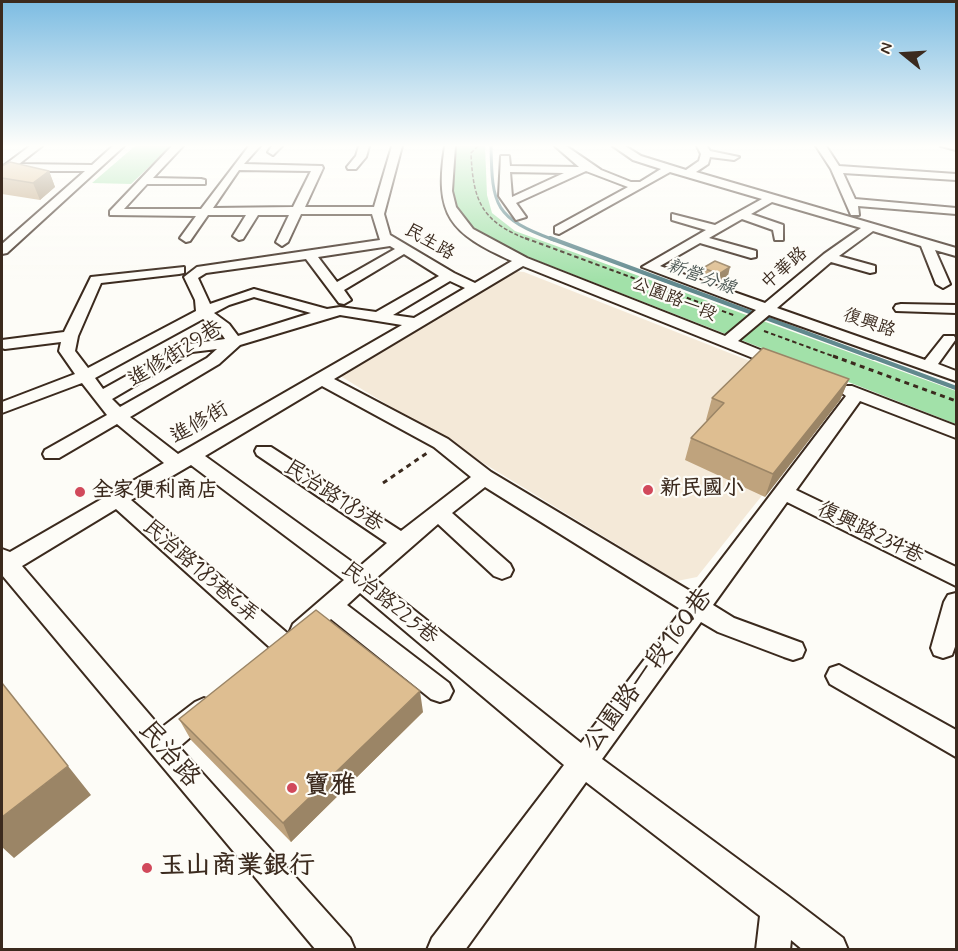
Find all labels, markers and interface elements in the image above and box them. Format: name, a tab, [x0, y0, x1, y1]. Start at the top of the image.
north arrow	[874, 24, 934, 84]
text: N	[875, 40, 898, 57]
street label: 民生路	[400, 220, 458, 266]
street label: 中華路	[758, 243, 812, 295]
water label: 新營分線	[663, 256, 739, 300]
street label: 公園路一段	[628, 273, 720, 327]
street label: 復興路	[840, 305, 898, 343]
street label: 進修街29巷	[124, 316, 228, 394]
street label: 進修街	[166, 397, 234, 451]
street label: 民治路183巷	[279, 456, 387, 538]
place label: 新民國小	[660, 477, 744, 503]
place label: 全家便利商店	[92, 479, 218, 505]
marker: 新民國小	[641, 483, 655, 497]
marker: 全家便利商店	[73, 485, 87, 499]
street label: 復興路234巷	[813, 497, 927, 571]
street label: 民治路183巷6弄	[137, 515, 263, 629]
street label: 民治路225巷	[336, 557, 442, 651]
street label: 公園路一段160巷	[577, 583, 721, 759]
street label: 民治路	[131, 715, 205, 795]
place label: 寶雅	[304, 772, 356, 804]
marker: 寶雅	[285, 781, 299, 795]
place label: 玉山商業銀行	[159, 852, 315, 884]
marker: 玉山商業銀行	[140, 861, 154, 875]

